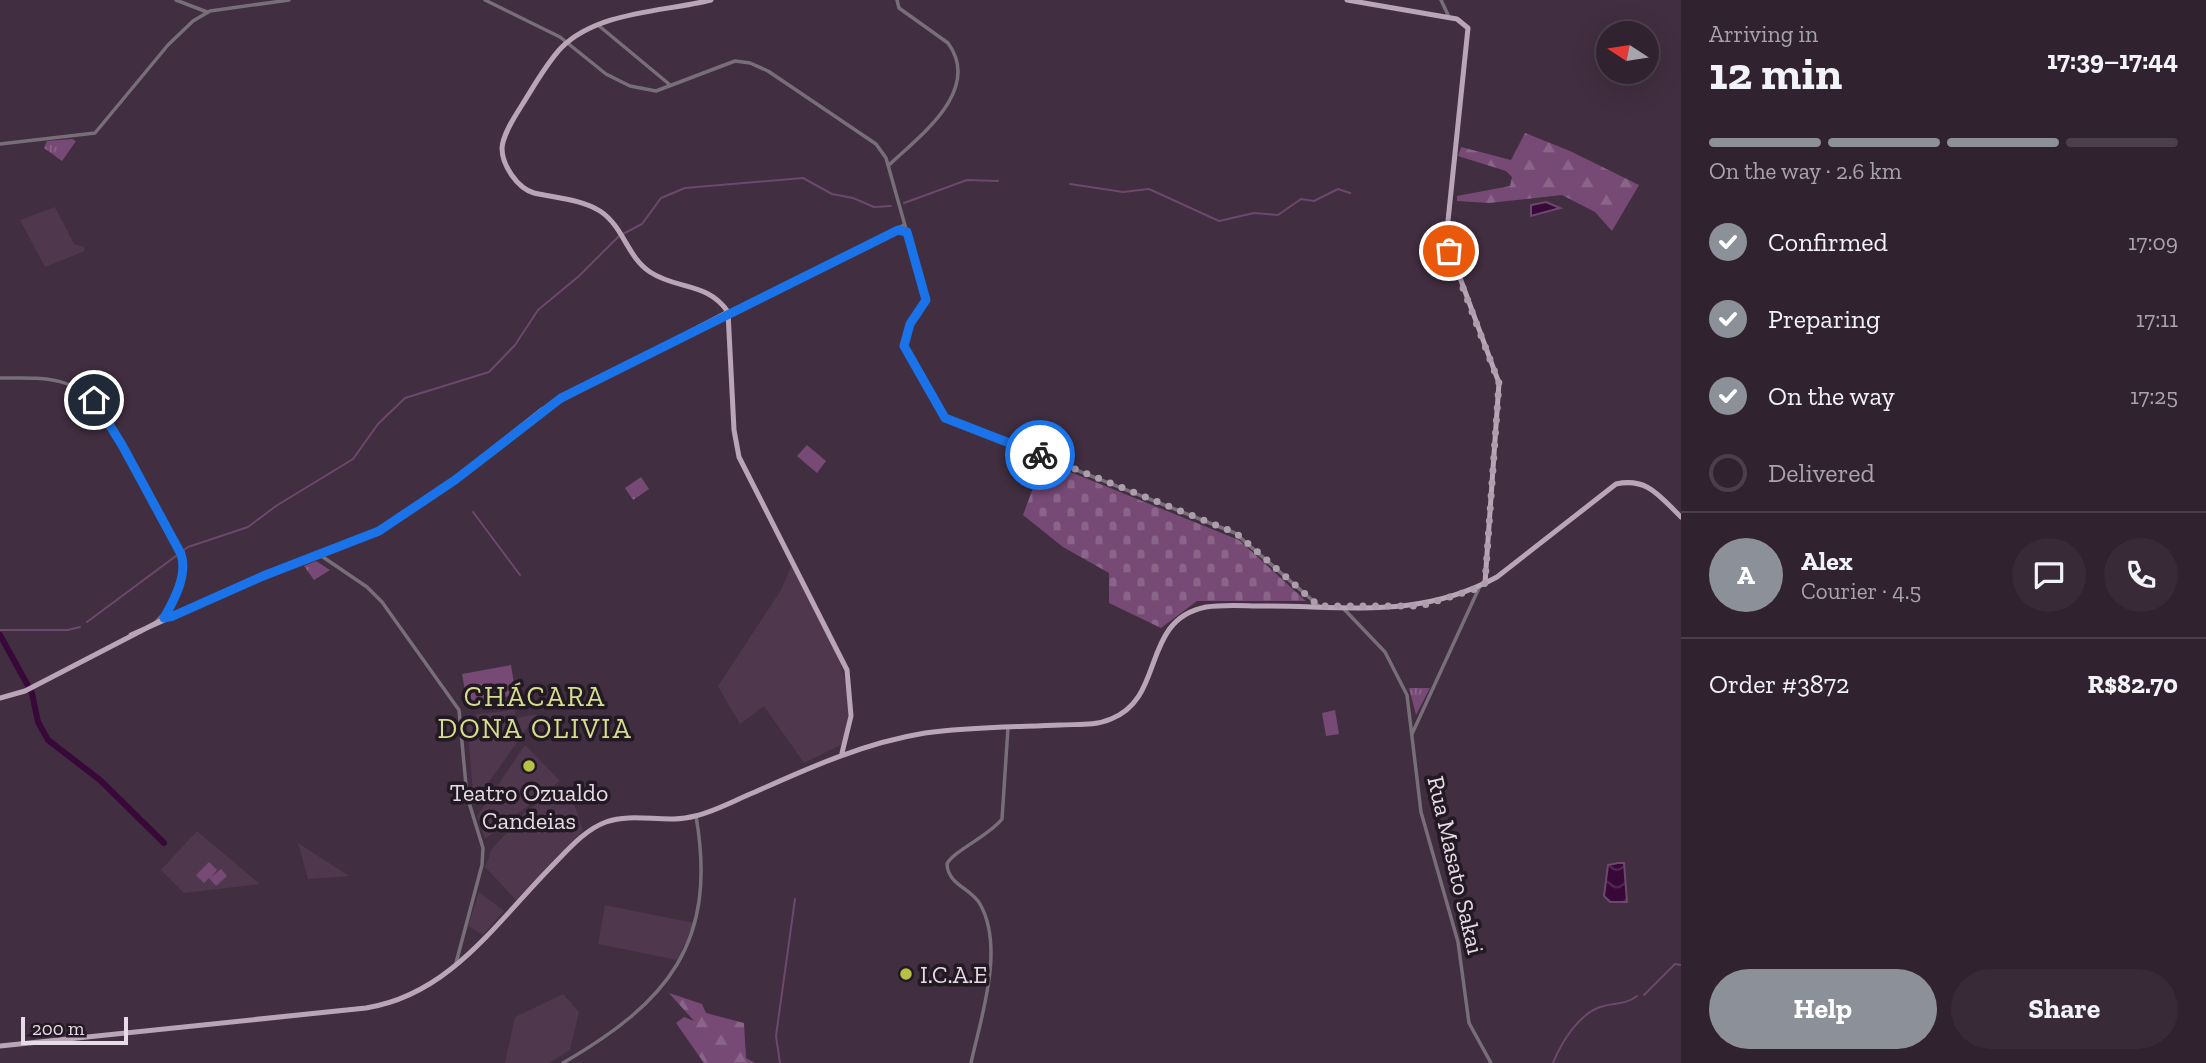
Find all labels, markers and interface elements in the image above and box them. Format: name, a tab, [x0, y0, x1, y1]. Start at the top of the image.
text: Arriving in	[1709, 20, 1818, 48]
north arrow	[1596, 21, 1659, 84]
map controls	[1596, 21, 1659, 84]
text: 17:39–17:44	[2047, 44, 2178, 76]
text: 12 min	[1709, 46, 1842, 101]
text: On the way · 2.6 km	[1709, 157, 1902, 185]
pin	[1419, 221, 1479, 281]
icon: check	[1709, 223, 1747, 261]
text: Confirmed	[1768, 226, 1888, 258]
text: 17:09	[2128, 228, 2178, 256]
icon: bag	[1430, 232, 1468, 270]
icon: check	[1709, 300, 1747, 338]
text: Preparing	[1768, 303, 1880, 335]
text: 17:11	[2136, 305, 2178, 333]
pin	[64, 370, 124, 430]
icon: check	[1709, 377, 1747, 415]
text: On the way	[1768, 380, 1895, 412]
icon: home	[75, 381, 113, 419]
text: 17:25	[2130, 382, 2178, 410]
courier	[1005, 420, 1075, 490]
icon: bike	[1021, 436, 1059, 474]
text: Delivered	[1768, 457, 1875, 489]
button: chat	[2012, 538, 2086, 612]
button: phone	[2104, 538, 2178, 612]
text: Alex	[1801, 545, 1853, 577]
text: A	[1737, 559, 1755, 591]
text: Courier · 4.5	[1801, 577, 1921, 605]
text: Order #3872	[1709, 668, 1849, 700]
text: R$82.70	[2088, 668, 2178, 700]
district label: CHÁCARA DONA OLIVIA	[437, 680, 633, 745]
marker: Teatro Ozualdo Candeias	[521, 758, 537, 774]
street label: Rua Masato Sakai	[1421, 773, 1491, 957]
place label: Teatro Ozualdo Candeias	[450, 778, 608, 835]
place label: I.C.A.E	[920, 960, 987, 989]
marker: I.C.A.E	[898, 966, 914, 982]
button: Help	[1709, 969, 1937, 1049]
button: Share	[1951, 969, 2178, 1049]
scale bar	[21, 1014, 128, 1046]
text: 200 m	[32, 1017, 84, 1040]

